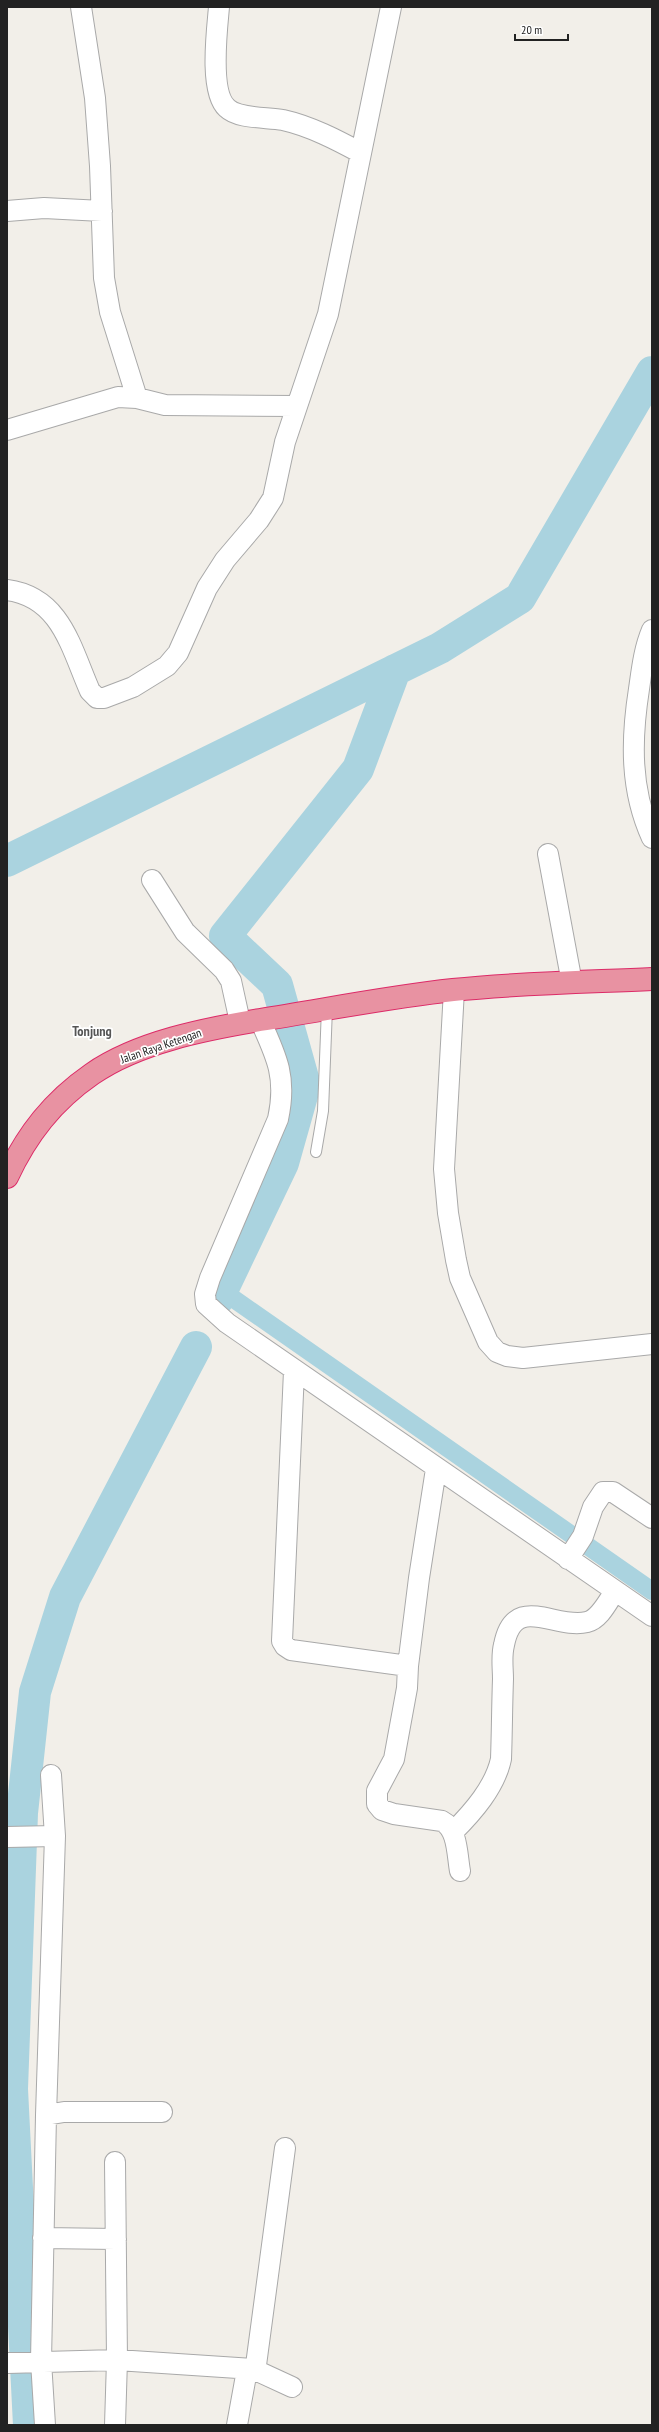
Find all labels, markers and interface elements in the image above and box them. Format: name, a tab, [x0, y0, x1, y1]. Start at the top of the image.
scale bar	[515, 16, 568, 42]
text: 20 m	[521, 22, 542, 37]
district label: Tonjung	[72, 1022, 112, 1040]
street label: Jalan Raya Ketengan	[117, 1025, 203, 1067]

